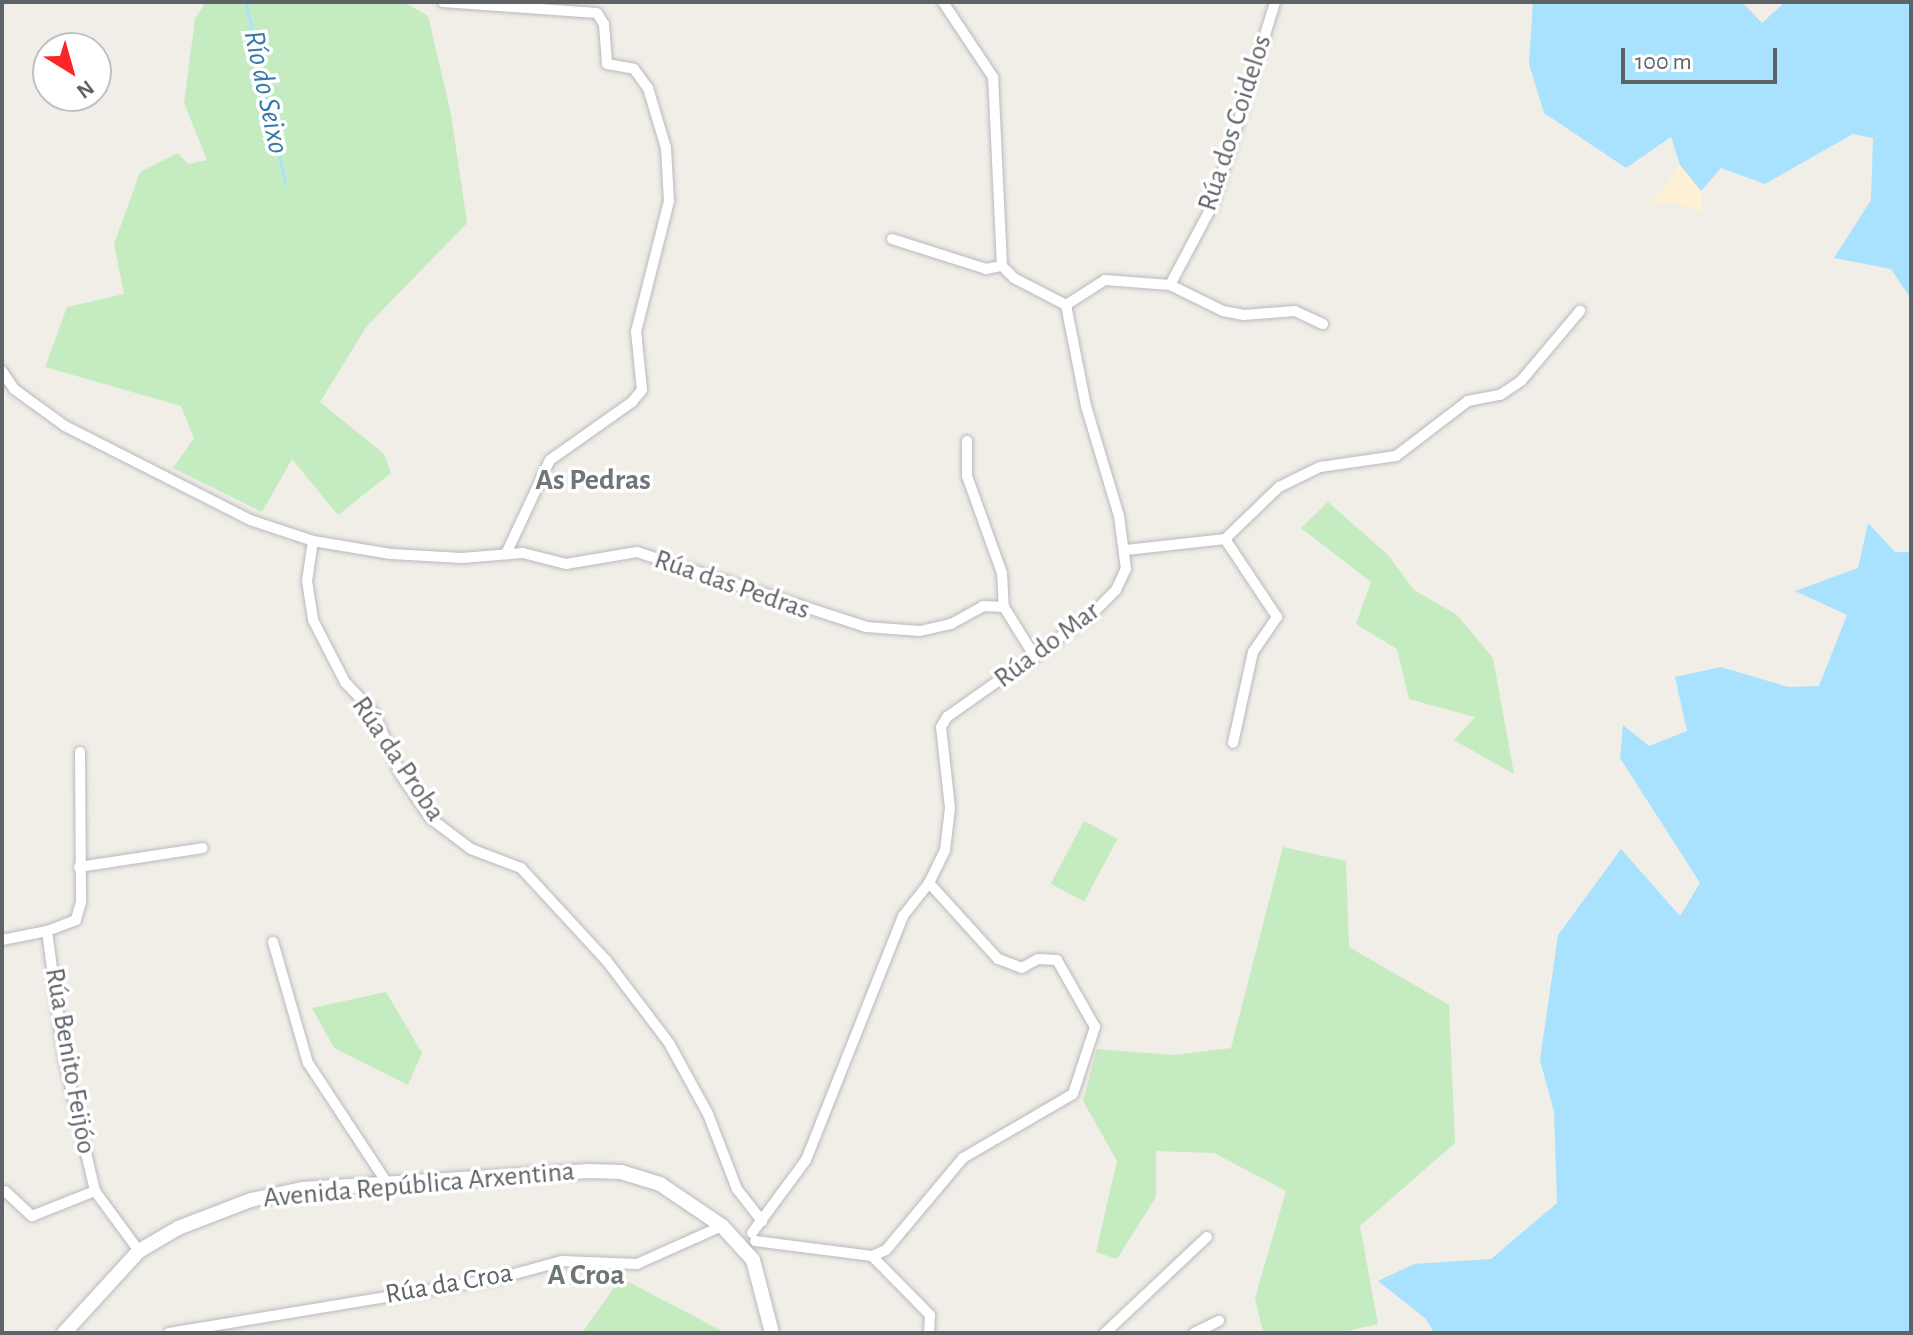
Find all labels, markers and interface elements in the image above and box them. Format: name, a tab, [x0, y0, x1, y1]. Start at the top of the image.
water label: Río do Seixo	[235, 27, 297, 157]
street label: Rúa dos Coidelos	[1191, 31, 1279, 215]
north arrow	[32, 32, 112, 112]
scale bar	[1625, 32, 1781, 82]
text: 100 m	[1635, 50, 1692, 74]
text: N	[73, 76, 98, 103]
district label: As Pedras	[535, 462, 651, 498]
street label: Rúa das Pedras	[650, 543, 814, 627]
street label: Rúa do Mar	[988, 595, 1106, 695]
street label: Rúa da Proba	[344, 690, 452, 828]
street label: Rúa Benito Feijóo	[37, 965, 103, 1157]
street label: Avenida República Arxentina	[262, 1155, 576, 1215]
street label: Rúa da Croa	[383, 1256, 515, 1312]
district label: A Croa	[547, 1257, 625, 1293]

